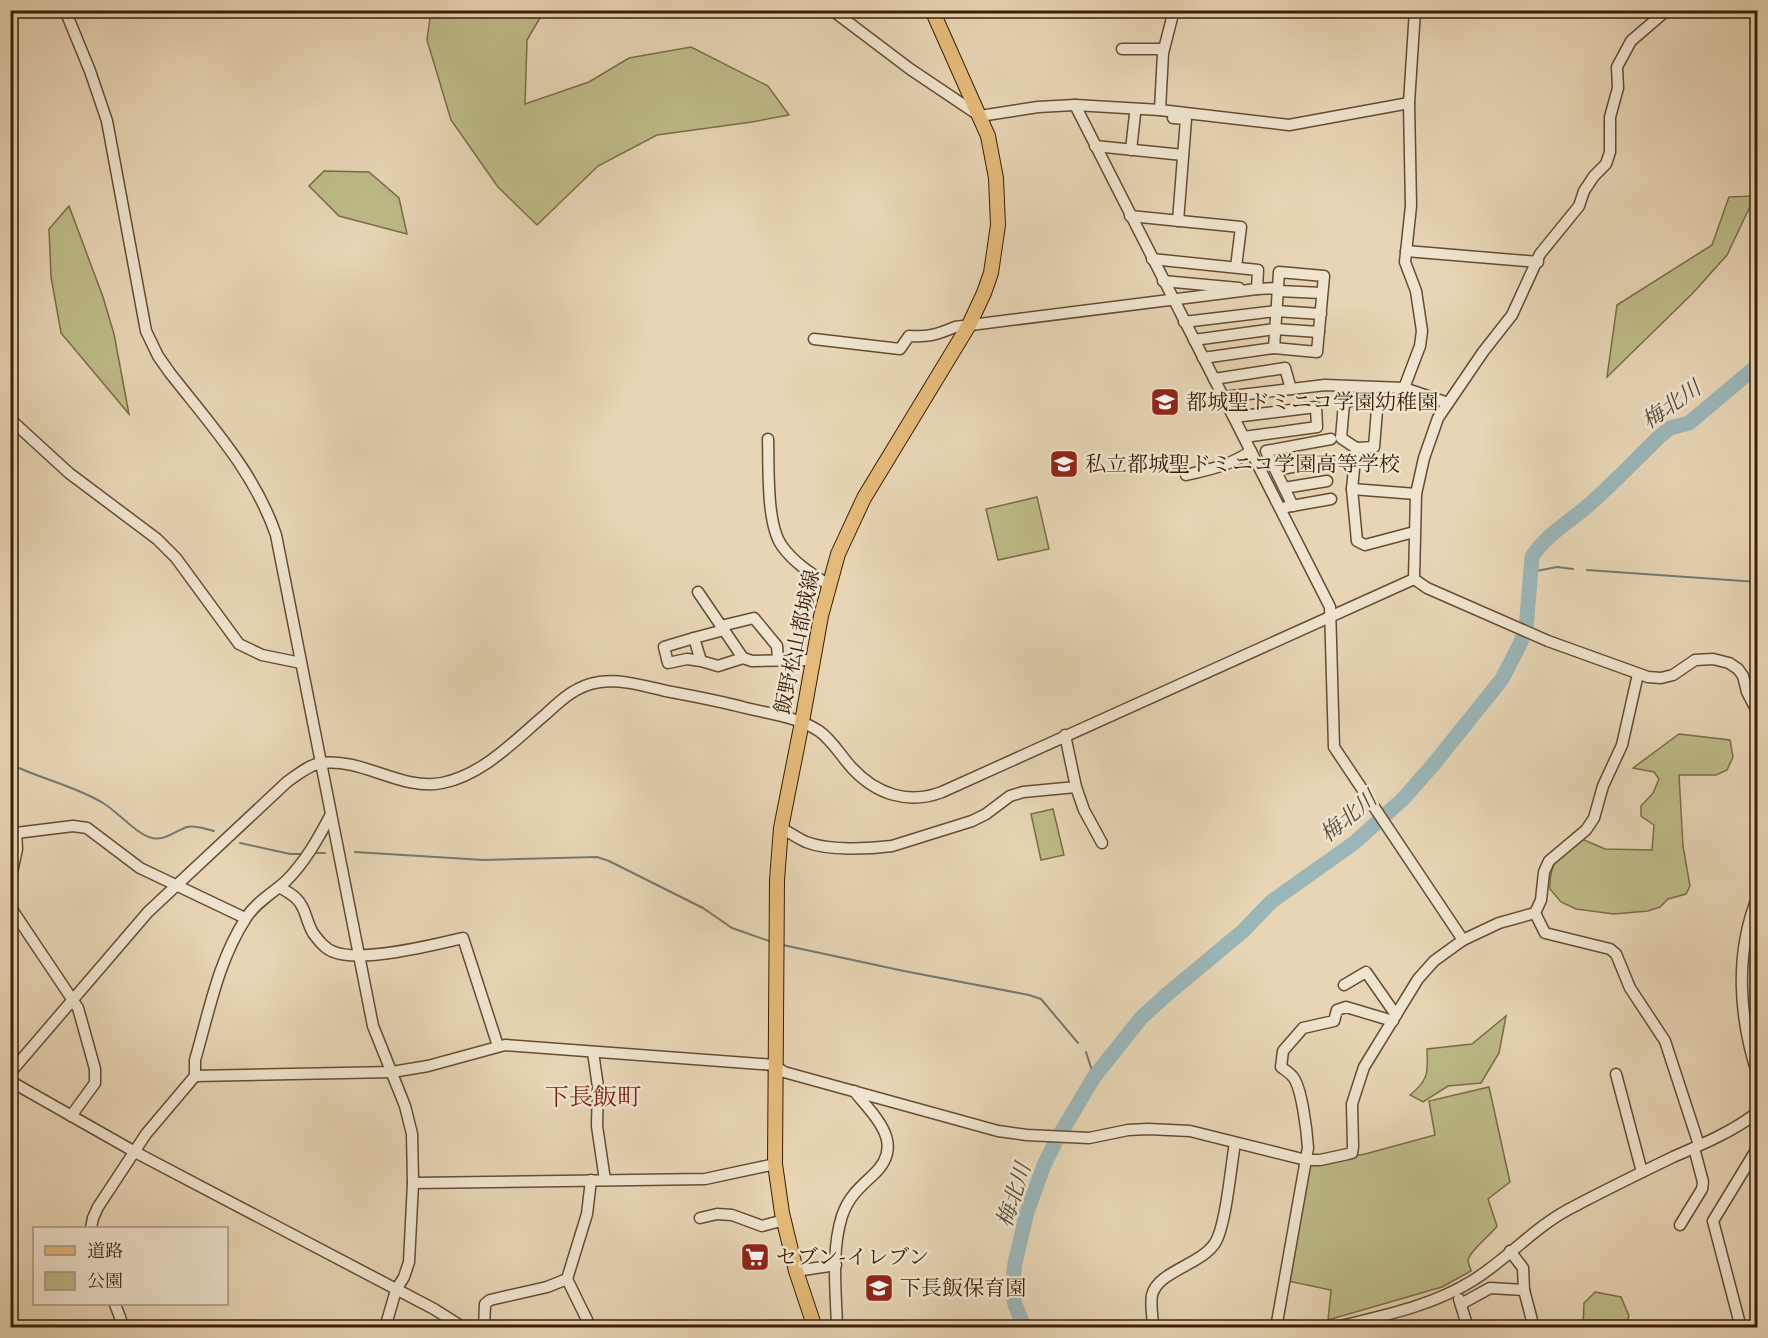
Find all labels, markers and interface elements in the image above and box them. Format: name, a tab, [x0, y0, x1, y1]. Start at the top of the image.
water label: 梅北川	[1636, 372, 1709, 436]
school or university icon: 都城聖ドミニコ学園幼稚園	[1149, 386, 1181, 418]
place label: 都城聖ドミニコ学園幼稚園	[1186, 388, 1438, 416]
school or university icon: 私立都城聖ドミニコ学園高等学校	[1048, 448, 1080, 480]
place label: 私立都城聖ドミニコ学園高等学校	[1085, 450, 1400, 478]
street label: 飯野松山都城線	[768, 567, 826, 717]
water label: 梅北川	[1314, 783, 1385, 849]
district label: 下長飯町	[545, 1081, 641, 1113]
water label: 梅北川	[989, 1157, 1039, 1231]
legend	[33, 1227, 228, 1305]
text: 道路	[87, 1239, 123, 1263]
supermarket icon: セブン-イレブン	[739, 1241, 771, 1273]
place label: セブン-イレブン	[776, 1243, 929, 1271]
text: 公園	[87, 1269, 123, 1293]
school or university icon: 下長飯保育園	[863, 1272, 895, 1304]
place label: 下長飯保育園	[900, 1274, 1026, 1302]

